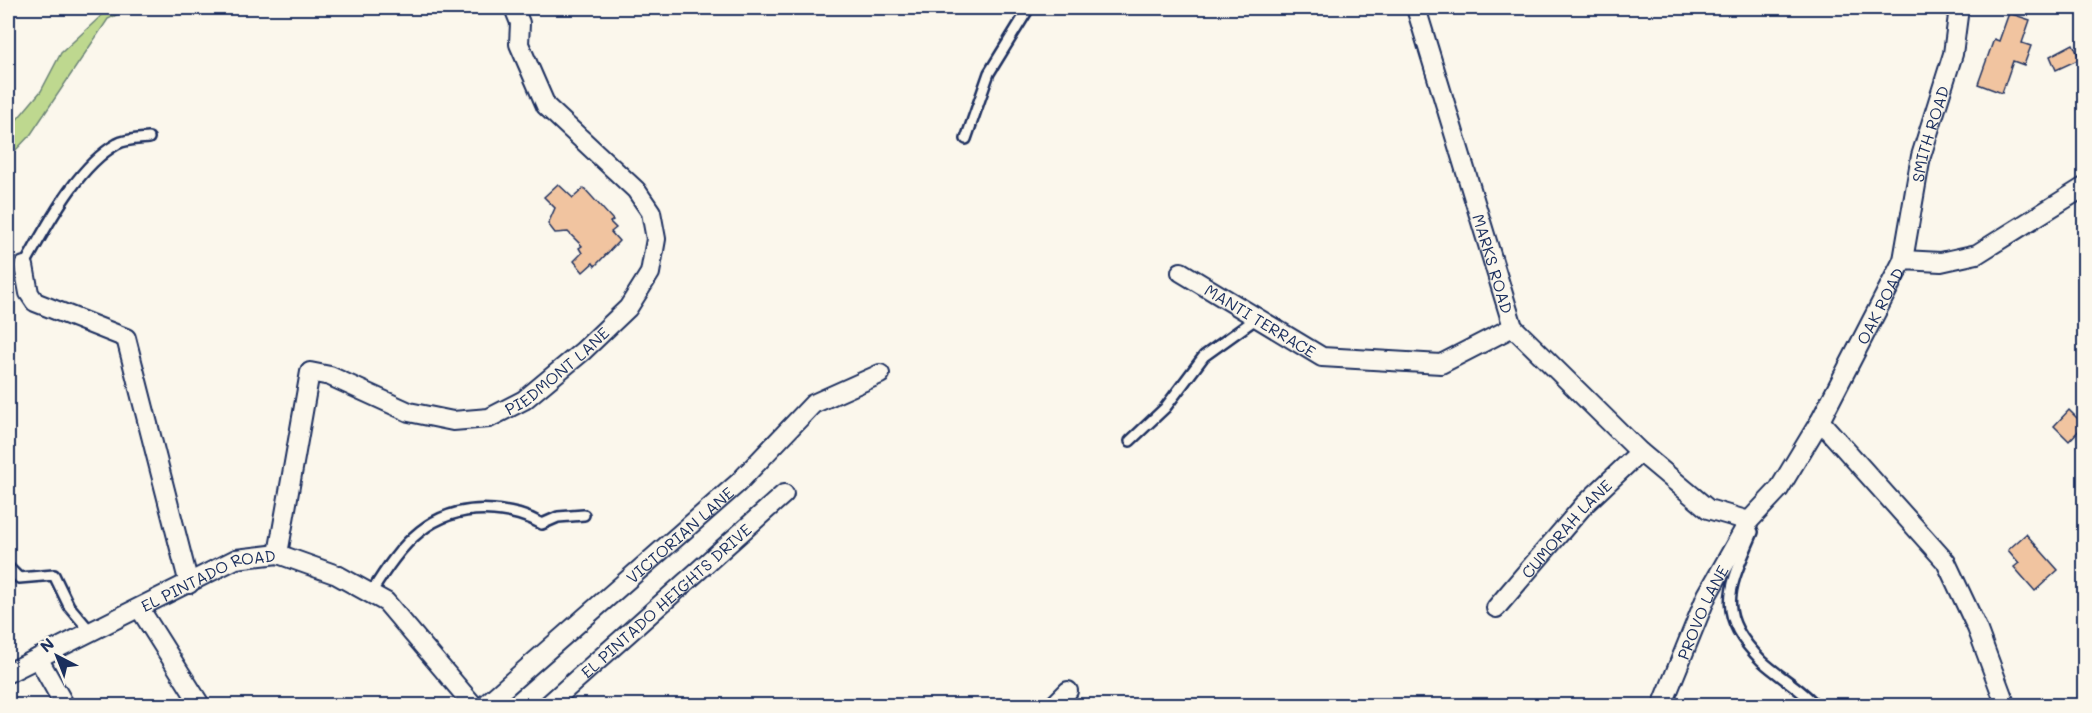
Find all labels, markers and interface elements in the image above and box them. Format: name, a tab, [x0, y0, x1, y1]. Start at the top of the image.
street label: SMITH ROAD	[1906, 83, 1953, 184]
street label: MARKS ROAD	[1469, 211, 1519, 316]
street label: OAK ROAD	[1851, 264, 1908, 348]
street label: MANTI TERRACE	[1201, 278, 1320, 362]
street label: PIEDMONT LANE	[501, 322, 613, 419]
street label: CUMORAH LANE	[1516, 474, 1616, 582]
street label: VICTORIAN LANE	[621, 482, 737, 587]
street label: EL PINTADO HEIGHTS DRIVE	[576, 518, 755, 682]
street label: EL PINTADO ROAD	[137, 544, 277, 616]
street label: PROVO LANE	[1672, 561, 1732, 662]
north arrow	[27, 626, 87, 686]
text: N	[35, 633, 58, 656]

